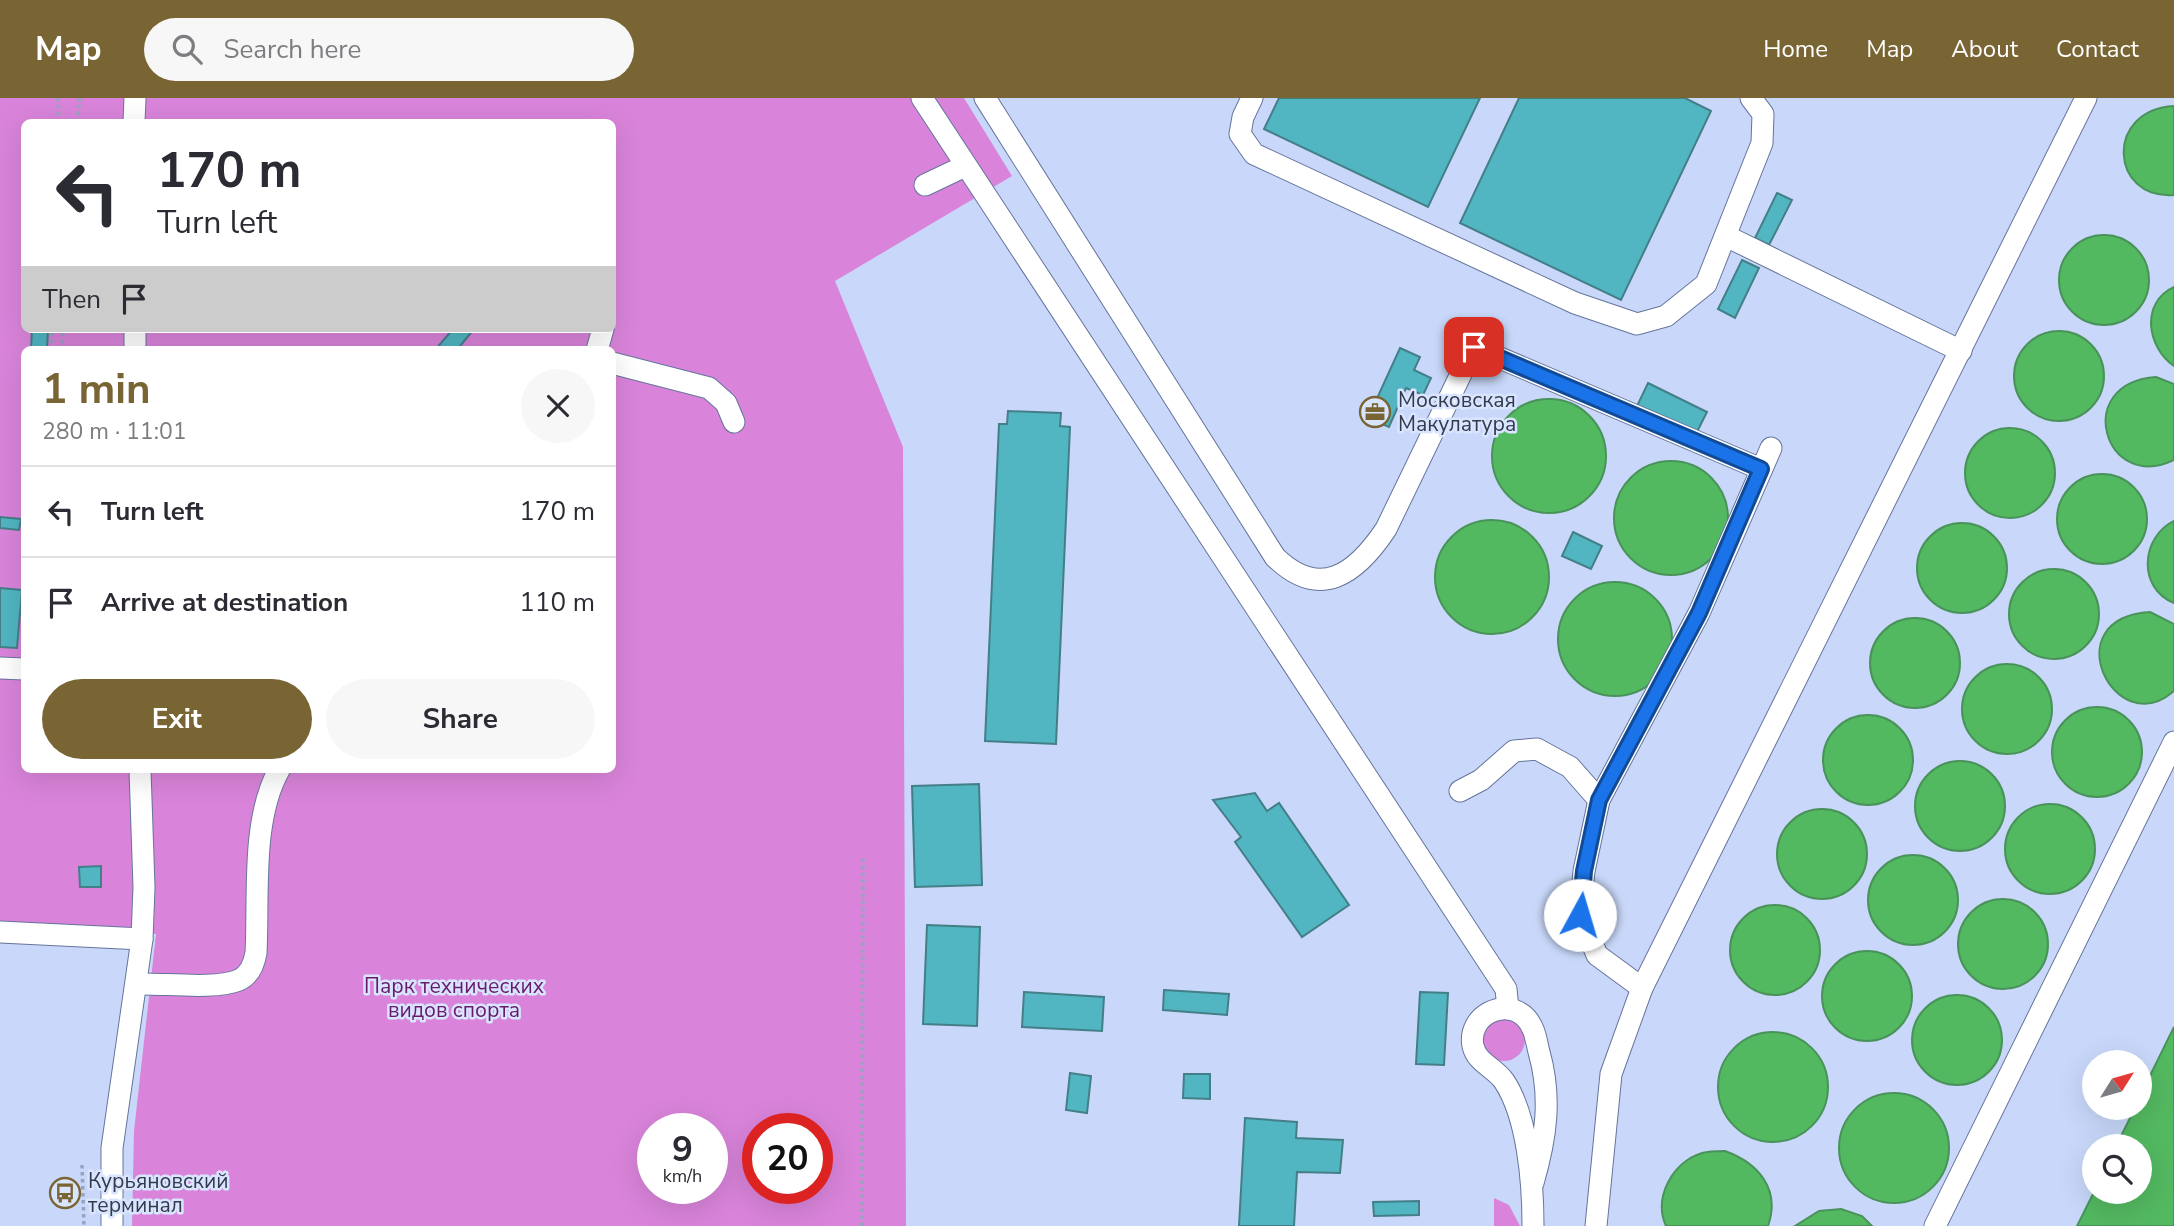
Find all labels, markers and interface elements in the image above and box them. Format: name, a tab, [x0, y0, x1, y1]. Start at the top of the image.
search box	[144, 18, 634, 81]
text: Map	[35, 27, 102, 72]
icon: search	[168, 30, 206, 68]
text: Search here	[224, 32, 361, 67]
text: Home	[1763, 33, 1828, 65]
text: Map	[1866, 33, 1913, 65]
text: About	[1951, 33, 2018, 65]
text: Contact	[2056, 33, 2139, 65]
text: 170 m	[157, 137, 301, 204]
icon: left	[42, 147, 133, 238]
text: Turn left	[157, 201, 277, 244]
icon: arrive	[115, 280, 153, 318]
text: Then	[42, 282, 101, 317]
pin	[1444, 317, 1504, 377]
icon: arrive	[1455, 328, 1493, 366]
text: 1 min	[42, 361, 151, 418]
button: close	[521, 369, 595, 443]
place label: Московская Макулатура	[1398, 386, 1516, 438]
office icon: Московская Макулатура	[1358, 395, 1392, 429]
text: 280 m · 11:01	[42, 416, 187, 447]
icon: left	[42, 493, 80, 531]
text: Turn left	[101, 494, 204, 529]
text: 170 m	[519, 494, 595, 529]
icon: arrive	[42, 584, 80, 622]
text: Arrive at destination	[101, 585, 348, 620]
text: 110 m	[519, 585, 595, 620]
button: Exit	[42, 679, 312, 759]
button: Share	[326, 679, 595, 759]
position arrow	[1543, 878, 1617, 952]
park label: Парк технических видов спорта	[364, 972, 544, 1024]
north arrow	[2082, 1050, 2152, 1120]
map controls	[2082, 1050, 2152, 1204]
speed limit sign: 20	[742, 1113, 833, 1204]
text: 9	[672, 1126, 693, 1173]
button: search	[2082, 1134, 2152, 1204]
text: km/h	[663, 1164, 702, 1188]
place label: Курьяновский терминал	[88, 1167, 228, 1219]
bus stop icon: Курьяновский терминал	[48, 1176, 82, 1210]

